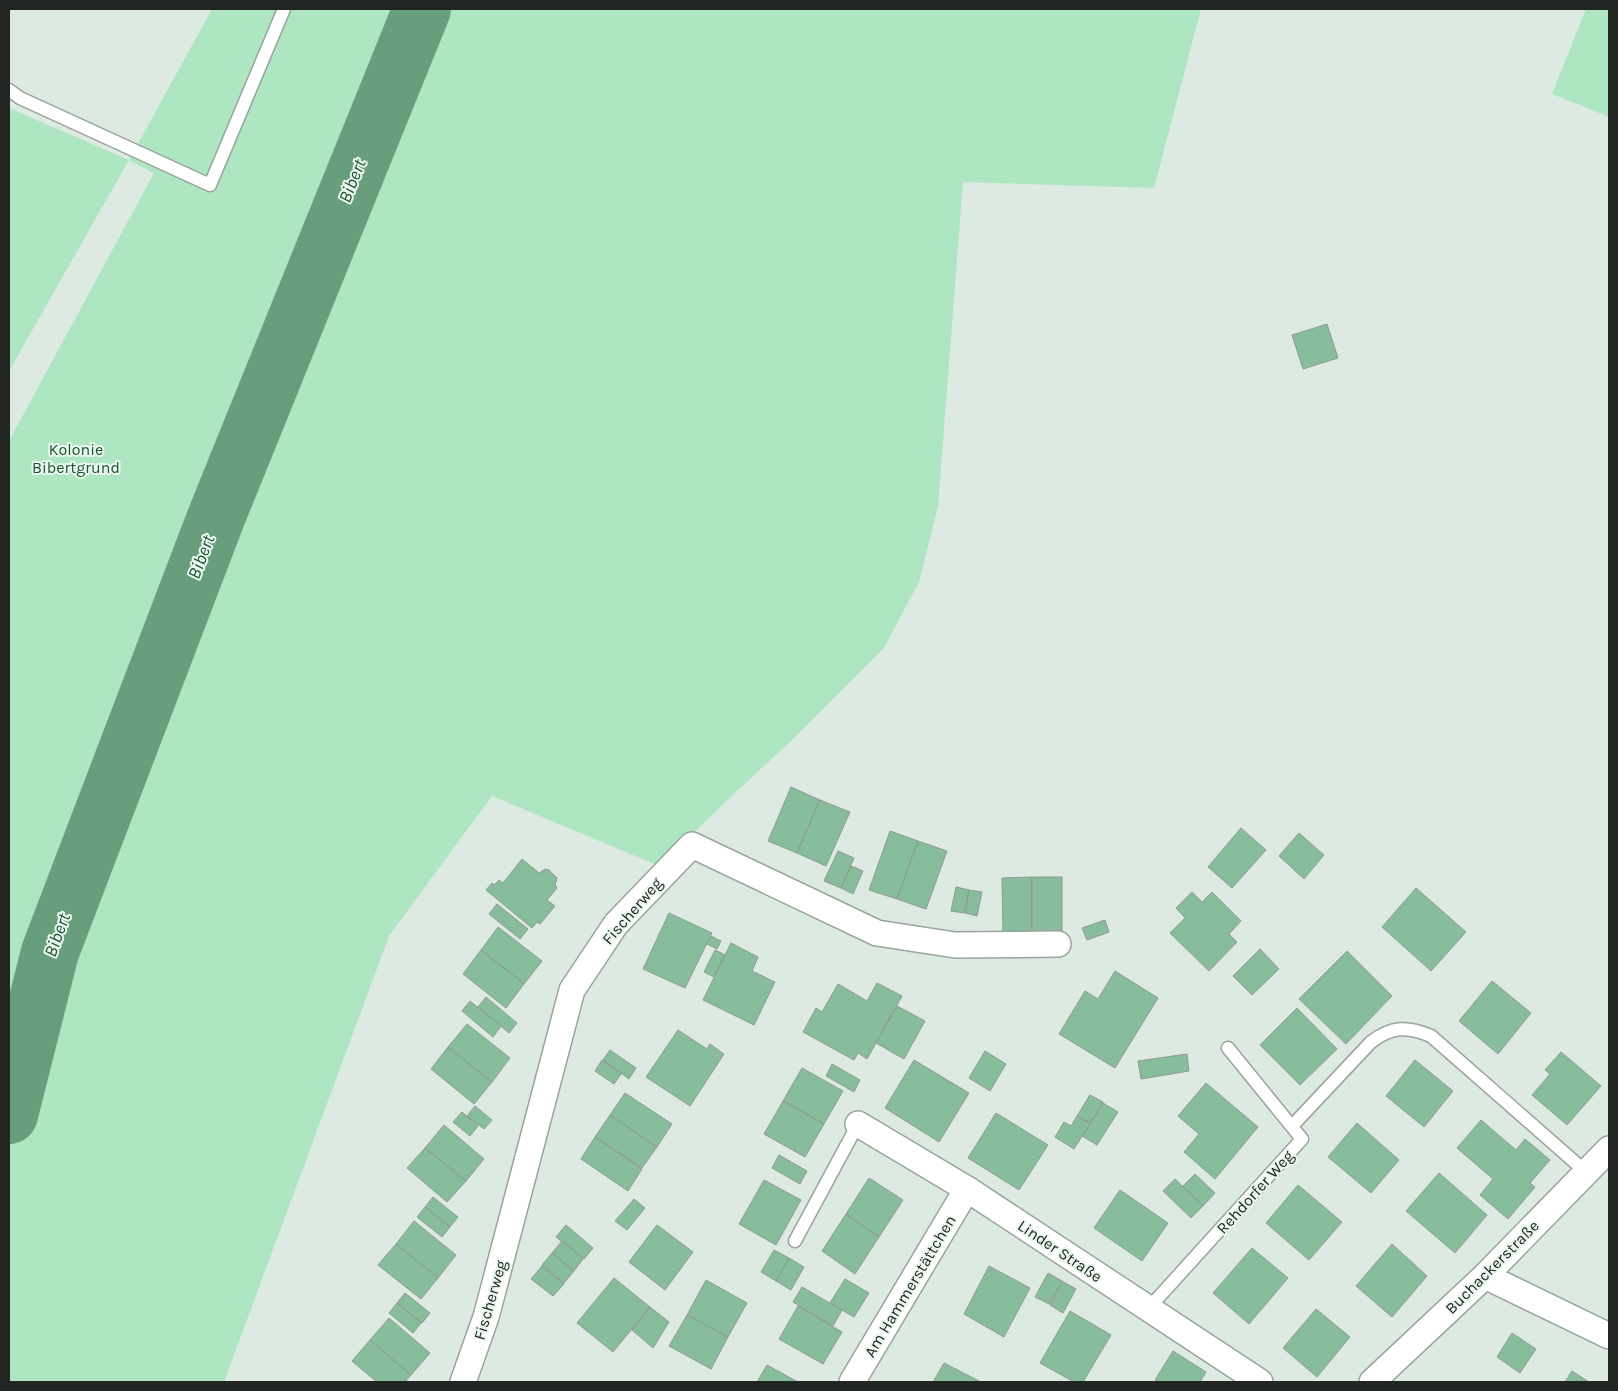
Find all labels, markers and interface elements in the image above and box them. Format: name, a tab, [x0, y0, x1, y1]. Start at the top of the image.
water label: Bibert	[333, 155, 371, 206]
park label: Kolonie Bibertgrund	[32, 440, 120, 477]
water label: Bibert	[183, 531, 220, 582]
street label: Fischerweg	[598, 874, 666, 948]
water label: Bibert	[39, 909, 75, 960]
street label: Rehdorfer Weg	[1212, 1146, 1298, 1238]
street label: Am Hammerstättchen	[860, 1211, 960, 1361]
street label: Linder Straße	[1014, 1216, 1106, 1286]
street label: Buchackerstraße	[1441, 1216, 1543, 1318]
street label: Fischerweg	[470, 1258, 510, 1342]

